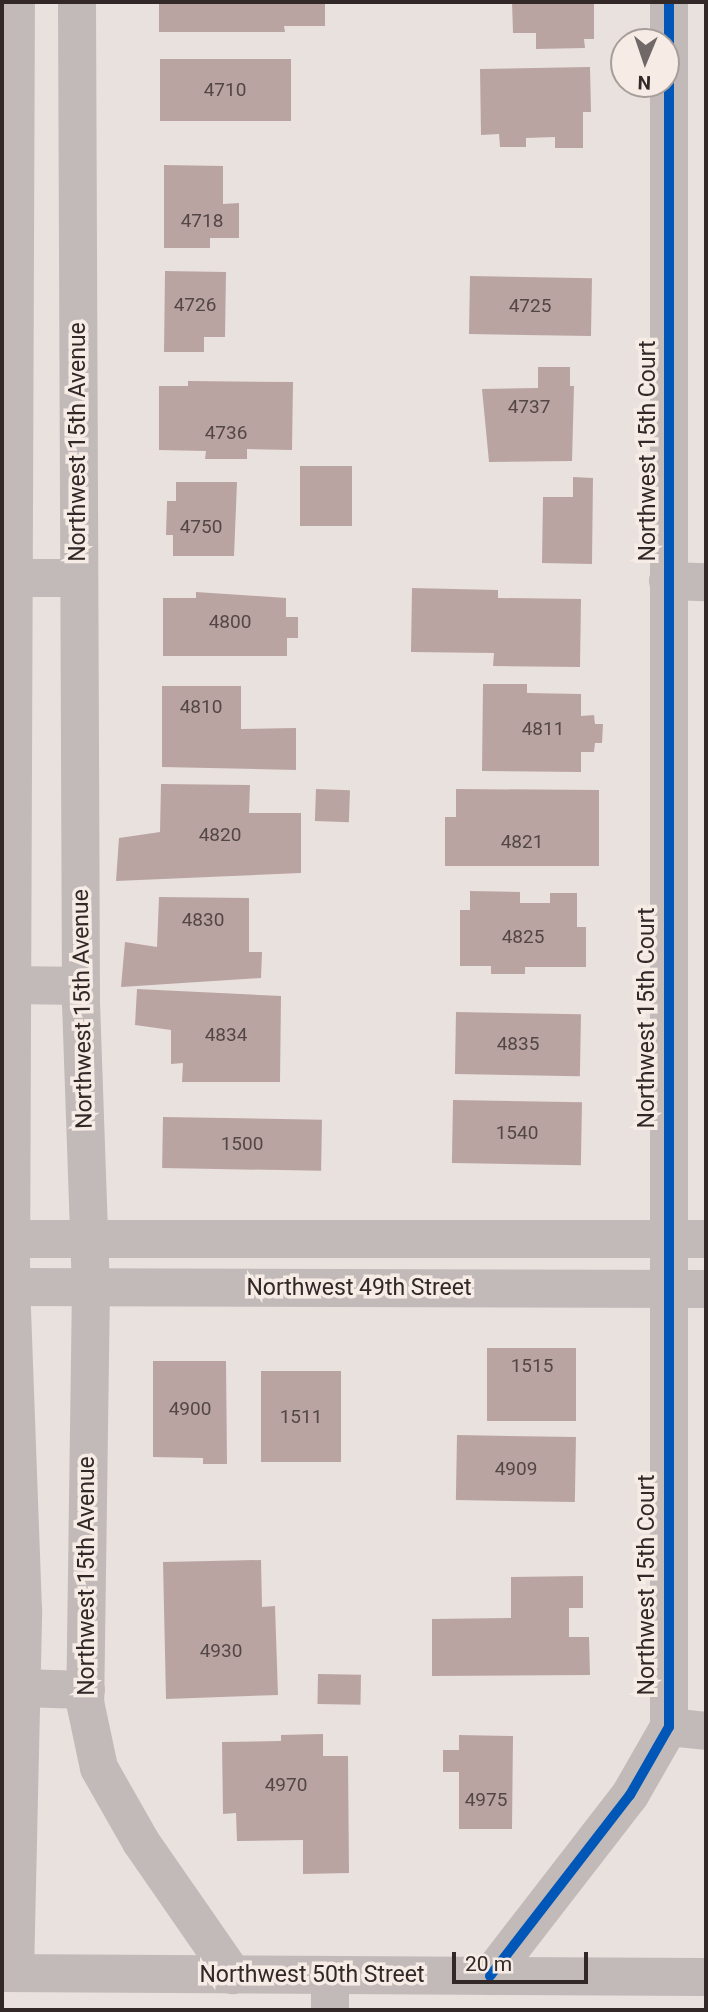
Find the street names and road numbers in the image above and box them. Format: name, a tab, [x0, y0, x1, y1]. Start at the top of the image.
street label: Northwest 15th Avenue	[64, 322, 92, 562]
street label: Northwest 15th Court	[634, 340, 662, 562]
street label: Northwest 15th Avenue	[67, 889, 99, 1129]
street label: Northwest 15th Court	[633, 907, 661, 1129]
street label: Northwest 49th Street	[246, 1274, 472, 1302]
street label: Northwest 15th Avenue	[73, 1456, 101, 1696]
street label: Northwest 15th Court	[633, 1474, 661, 1696]
street label: Northwest 50th Street	[199, 1961, 425, 1989]

